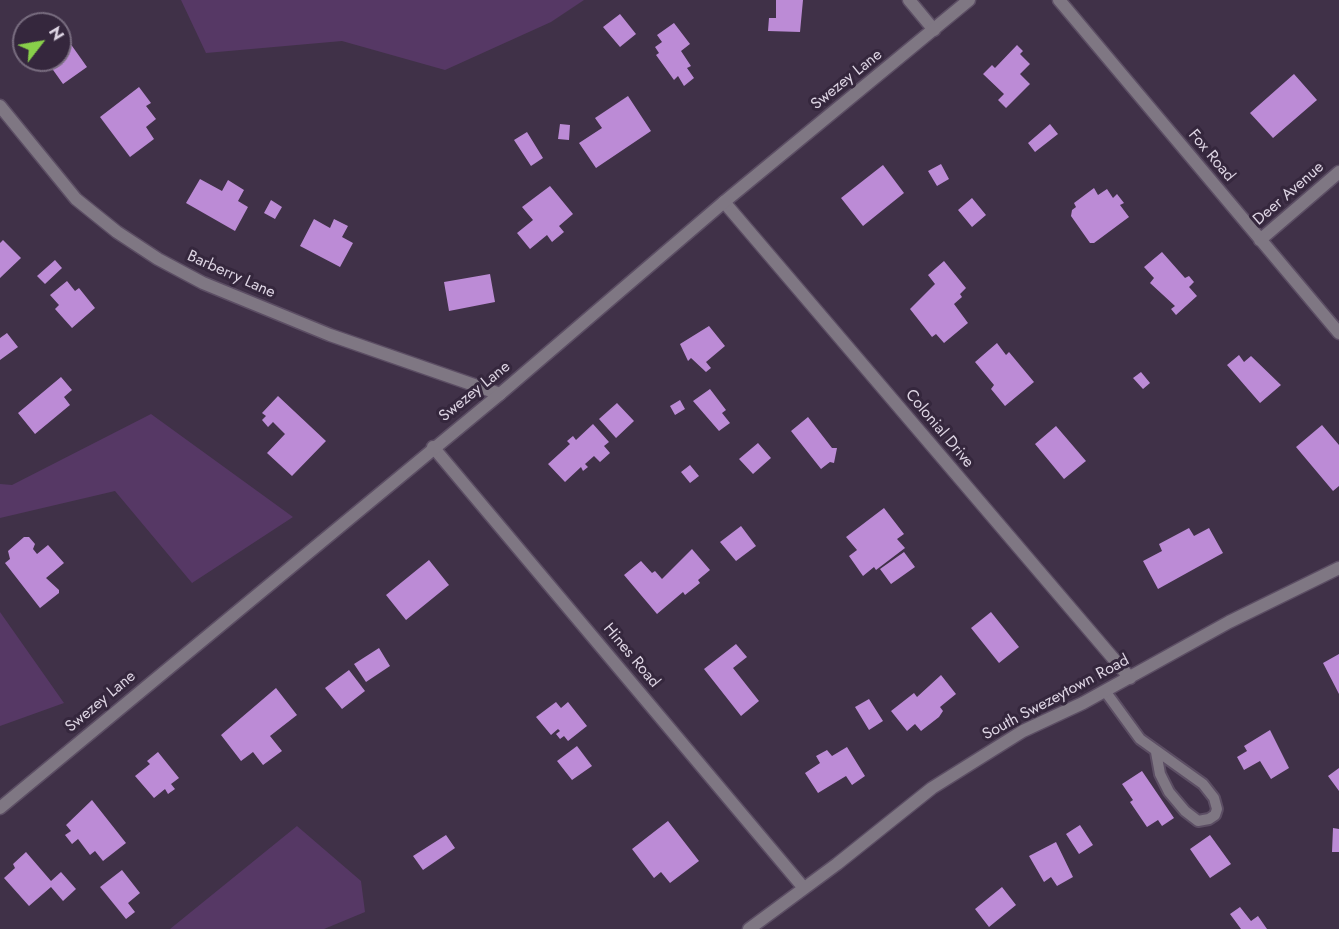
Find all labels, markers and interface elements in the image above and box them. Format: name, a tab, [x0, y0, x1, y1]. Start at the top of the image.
north arrow	[12, 12, 72, 72]
text: N	[43, 22, 69, 45]
street label: Swezey Lane	[808, 46, 886, 114]
street label: Fox Road	[1184, 126, 1238, 186]
street label: Deer Avenue	[1250, 158, 1328, 230]
street label: Barberry Lane	[184, 247, 278, 303]
street label: Swezey Lane	[436, 358, 514, 426]
street label: Colonial Drive	[901, 386, 977, 472]
street label: Hines Road	[599, 620, 663, 692]
street label: South Swezeytown Road	[979, 651, 1133, 745]
street label: Swezey Lane	[62, 667, 140, 737]

